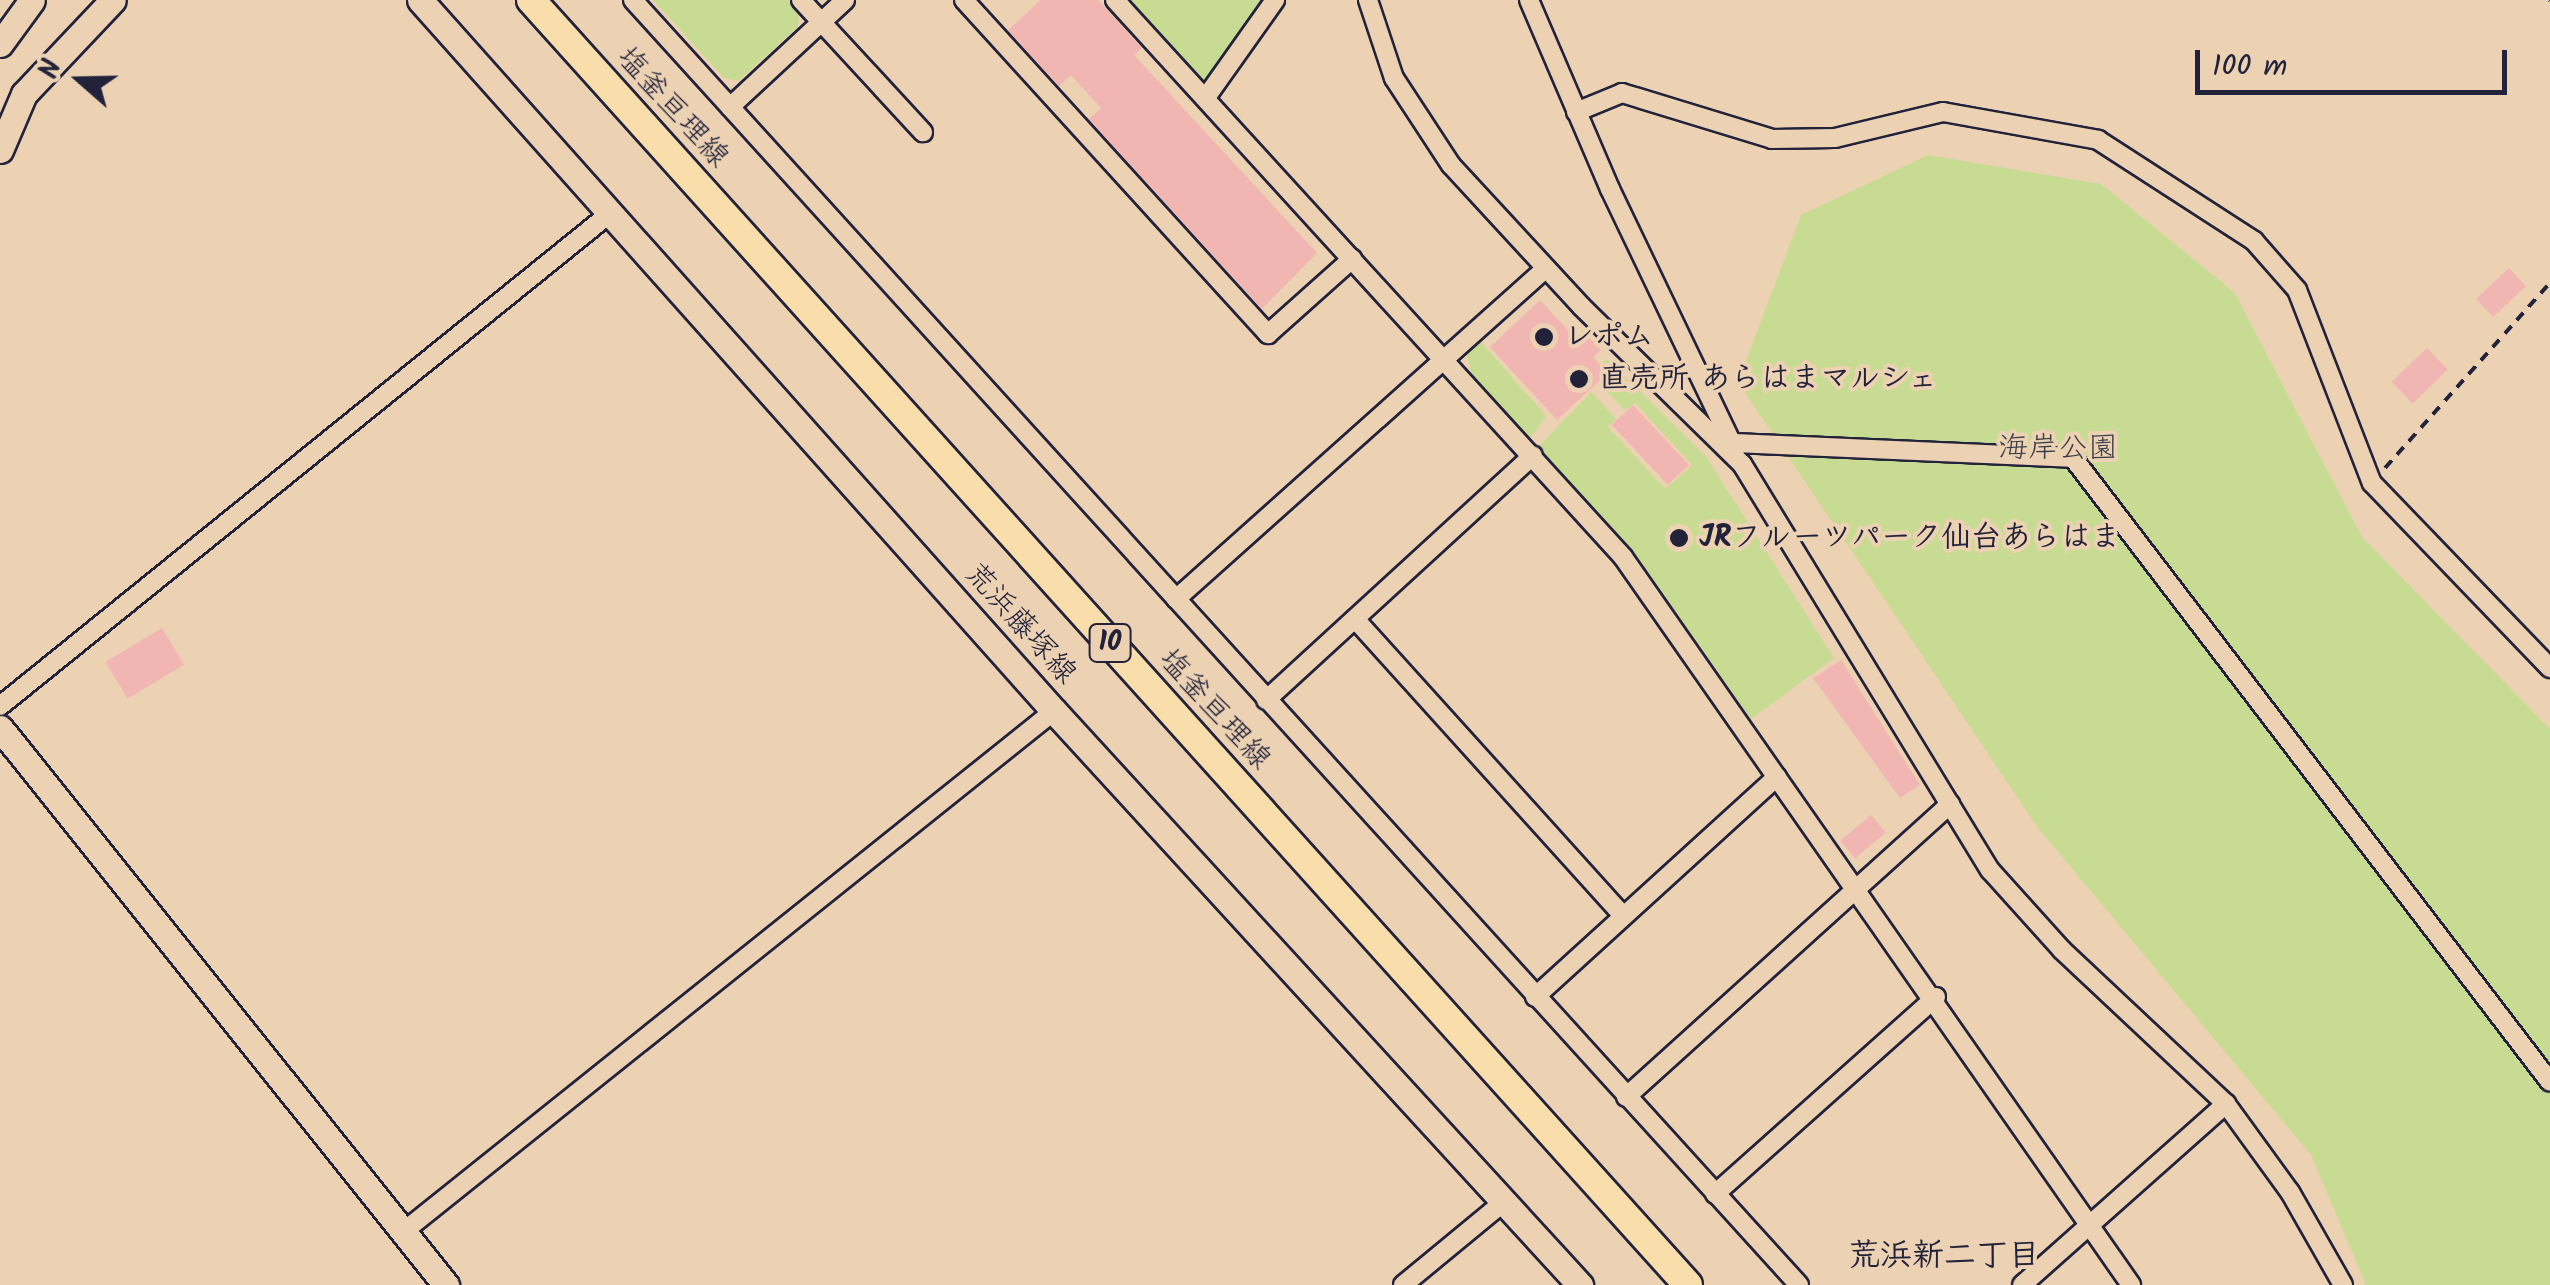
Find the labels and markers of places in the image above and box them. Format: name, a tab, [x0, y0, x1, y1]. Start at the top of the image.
place label: レポム	[1564, 319, 1654, 355]
marker: レポム	[1533, 326, 1555, 348]
place label: 直売所 あらはまマルシェ	[1599, 361, 1941, 397]
marker: 直売所 あらはまマルシェ	[1568, 368, 1590, 390]
place label: JRフルーツパーク仙台あらはま	[1699, 520, 2123, 556]
marker: JRフルーツパーク仙台あらはま	[1668, 527, 1690, 549]

